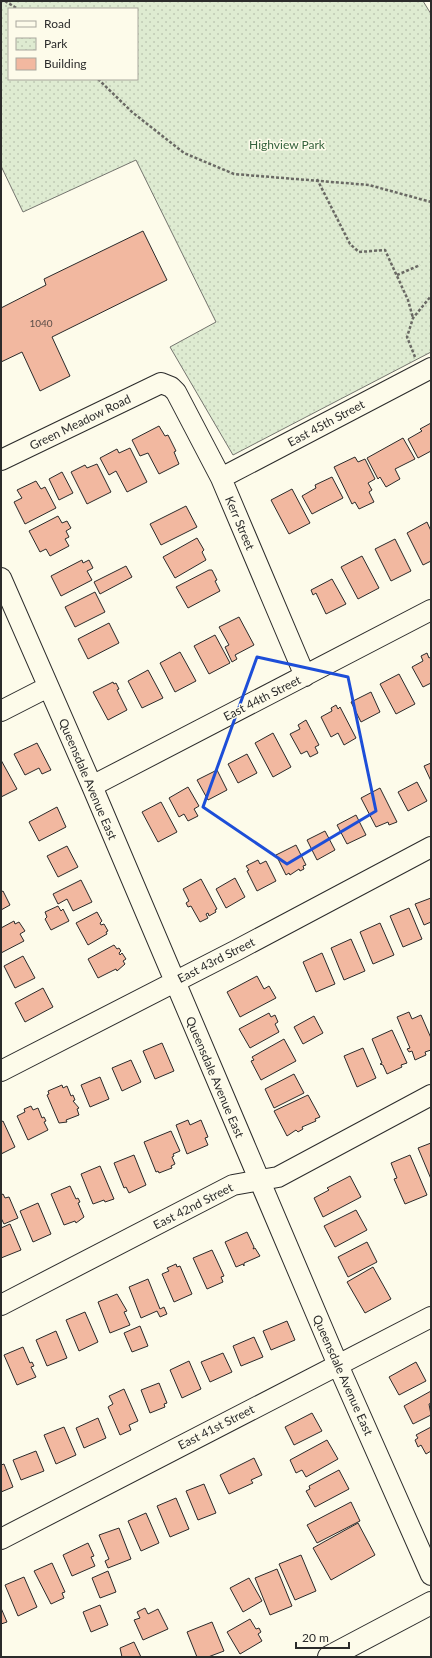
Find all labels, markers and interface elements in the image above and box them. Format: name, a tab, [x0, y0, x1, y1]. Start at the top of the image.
legend	[8, 8, 138, 80]
text: Road	[44, 16, 71, 31]
text: Park	[44, 36, 68, 51]
text: Building	[44, 56, 87, 71]
park label: Highview Park	[249, 137, 326, 152]
house number: 1040	[29, 317, 53, 329]
street label: Green Meadow Road	[27, 391, 133, 453]
street label: East 45th Street	[285, 396, 368, 450]
street label: Kerr Street	[222, 494, 258, 553]
street label: East 44th Street	[221, 672, 304, 724]
street label: Queensdale Avenue East	[56, 716, 121, 843]
street label: East 43rd Street	[175, 934, 258, 986]
street label: Queensdale Avenue East	[183, 1014, 248, 1141]
street label: East 42nd Street	[151, 1179, 236, 1233]
street label: Queensdale Avenue East	[310, 1312, 377, 1438]
street label: East 41st Street	[175, 1401, 257, 1453]
scale bar	[296, 1624, 349, 1650]
text: 20 m	[302, 1630, 329, 1645]

